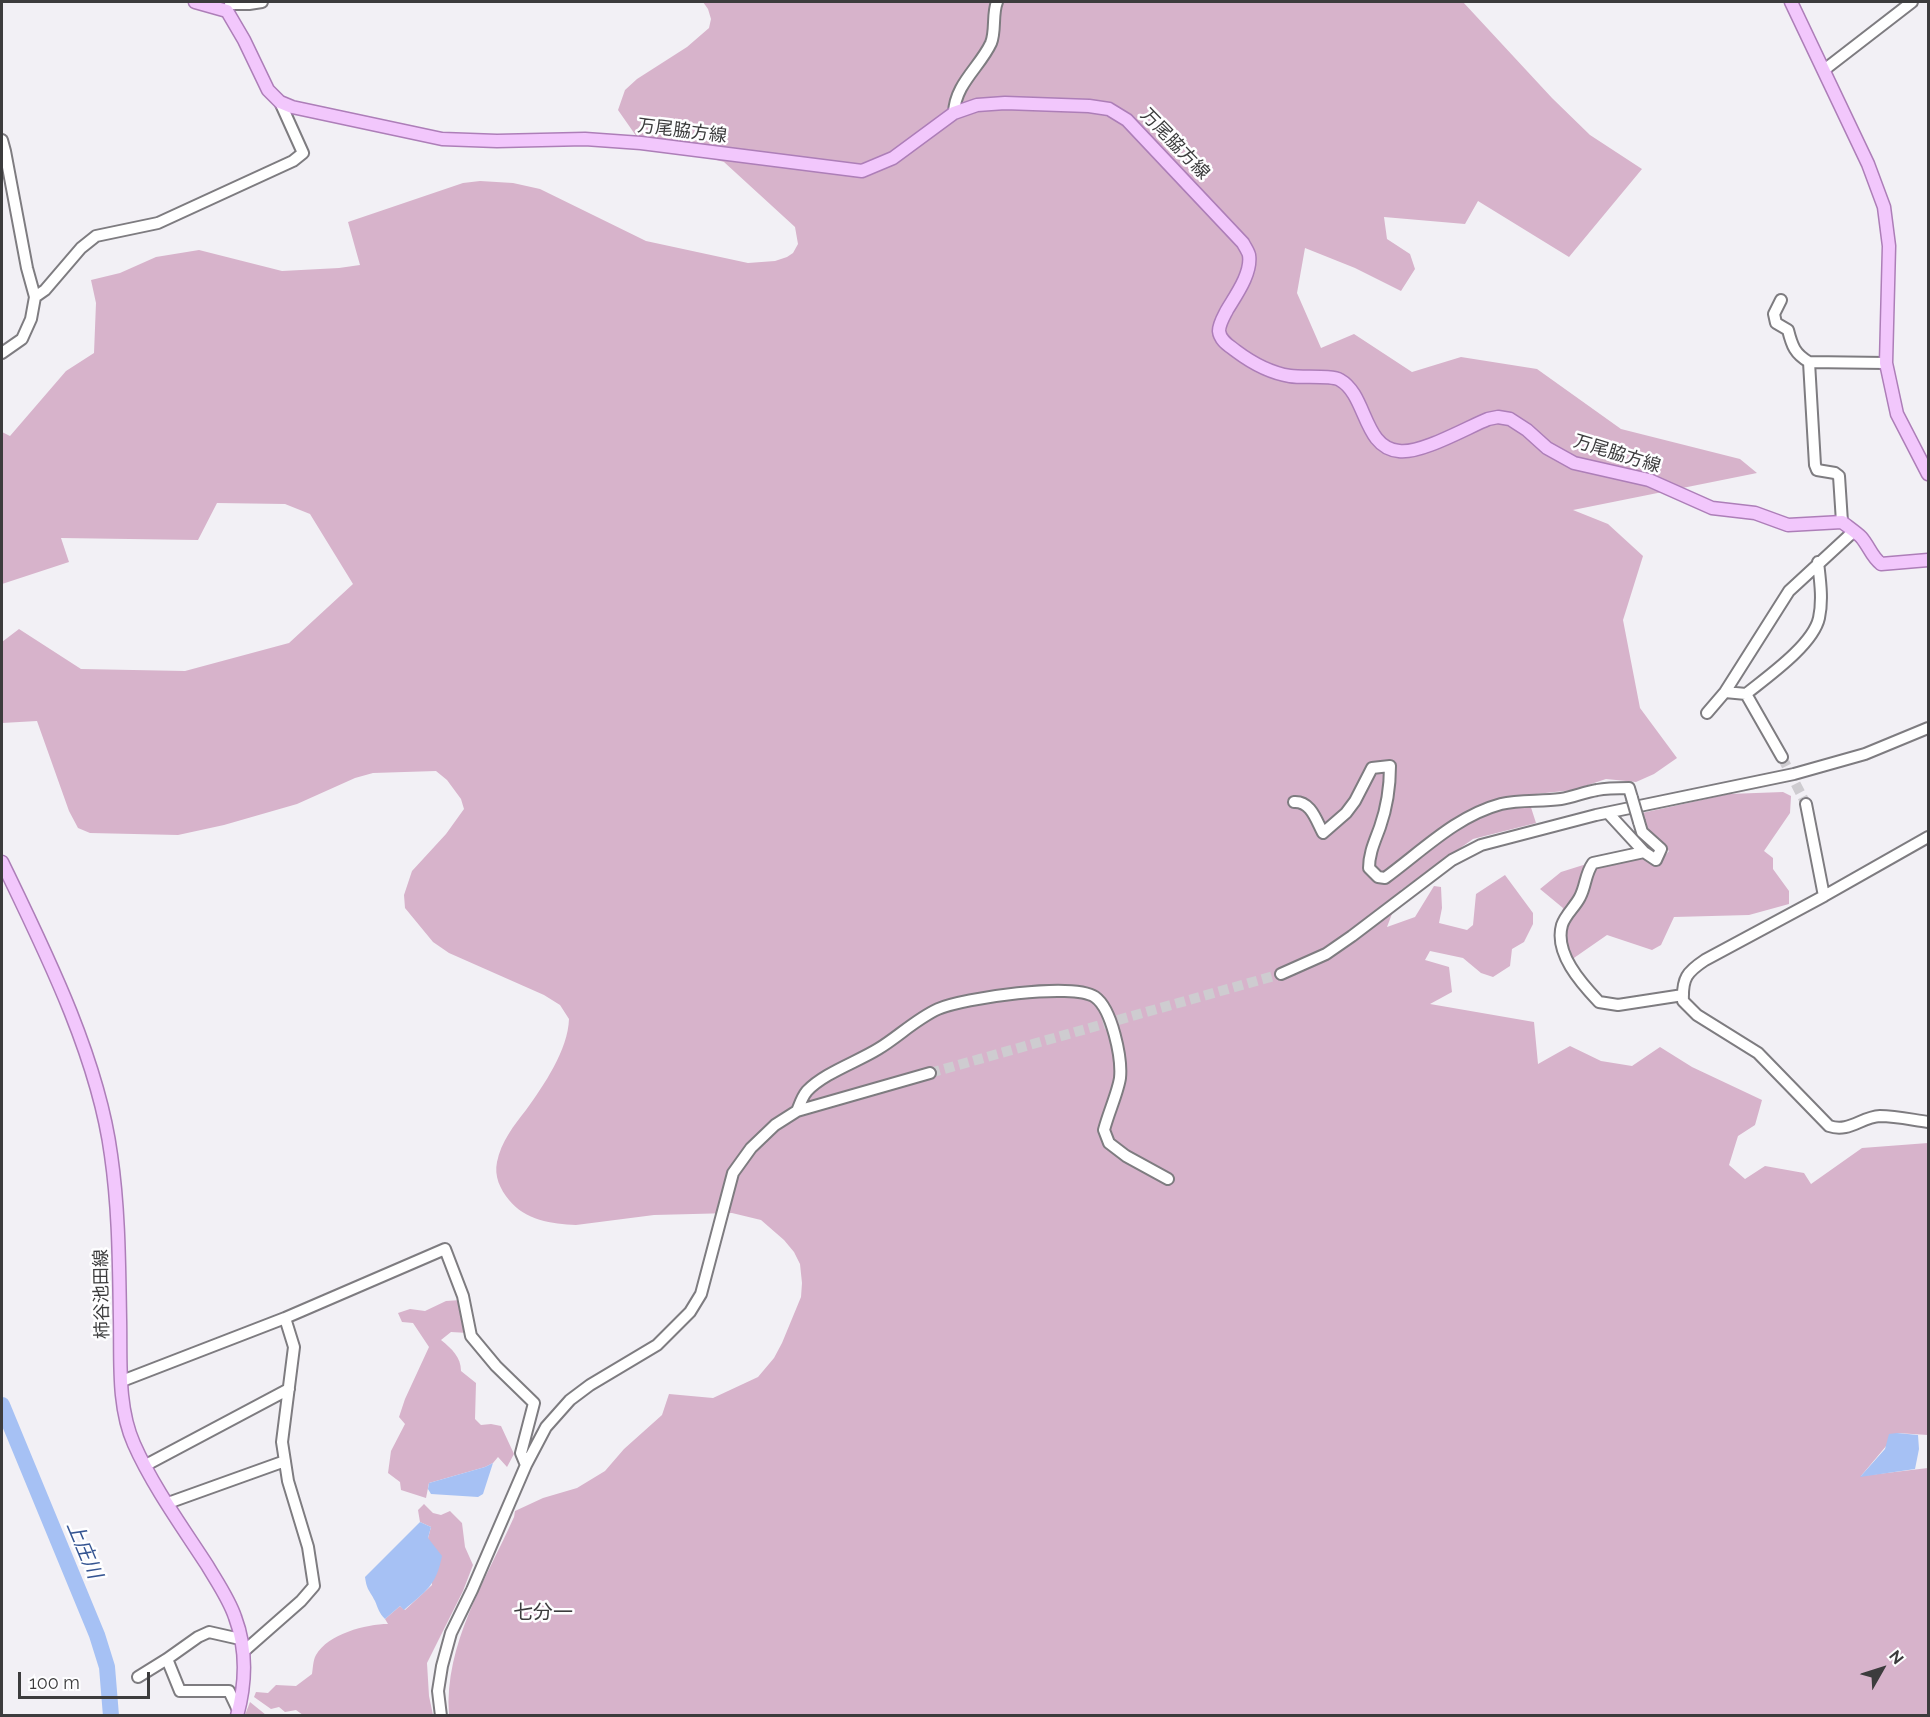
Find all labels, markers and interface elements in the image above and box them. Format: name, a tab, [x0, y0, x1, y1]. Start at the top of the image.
street label: 万尾脇方線	[1136, 104, 1214, 184]
street label: 万尾脇方線	[636, 115, 728, 147]
street label: 万尾脇方線	[1571, 431, 1663, 477]
street label: 柿谷池田線	[90, 1249, 114, 1339]
water label: 上庄川	[61, 1518, 107, 1582]
district label: 七分一	[513, 1601, 573, 1625]
north arrow	[1852, 1639, 1912, 1699]
text: N	[1885, 1647, 1908, 1668]
scale bar	[21, 1660, 153, 1698]
text: 100 m	[29, 1672, 80, 1693]

